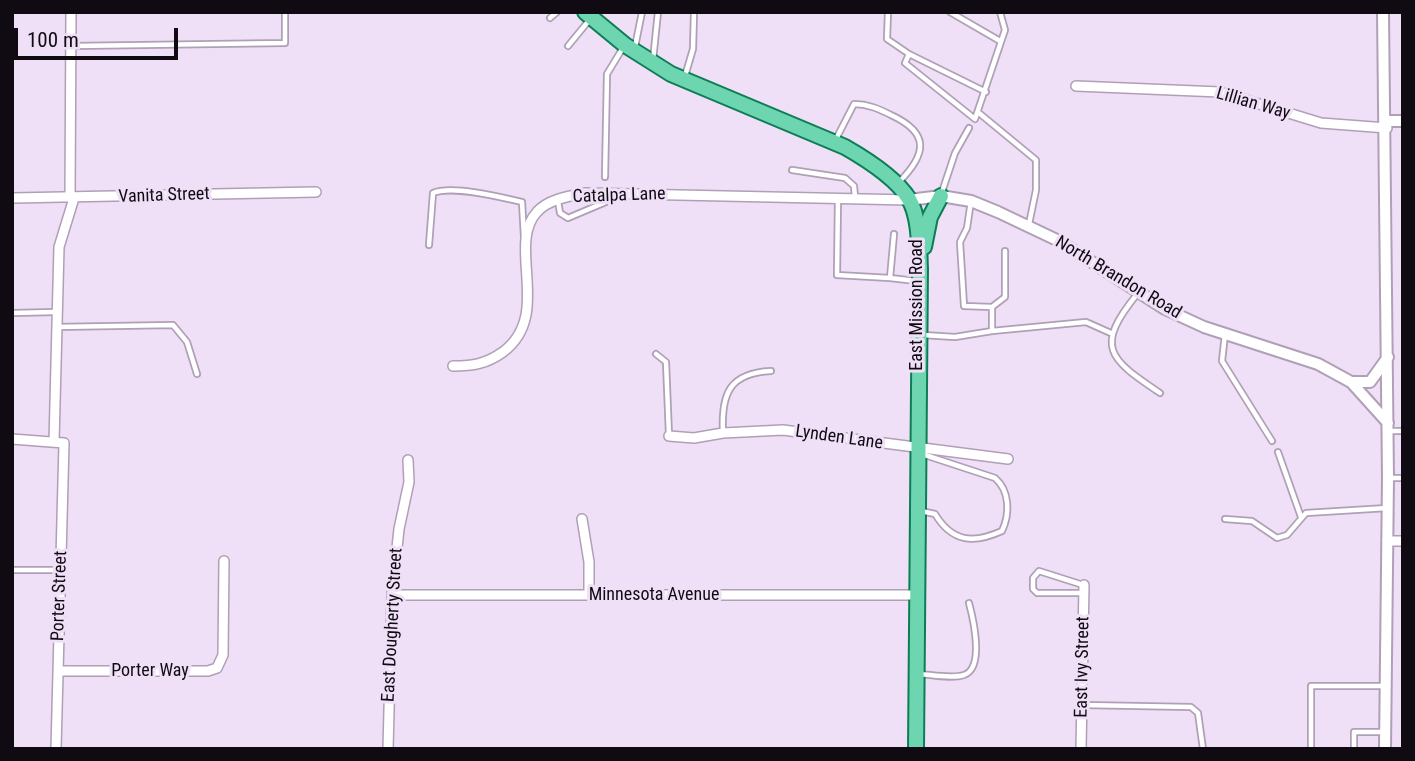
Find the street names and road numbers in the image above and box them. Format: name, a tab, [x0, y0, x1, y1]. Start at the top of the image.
street label: Lillian Way	[1214, 83, 1292, 125]
street label: Vanita Street	[118, 184, 210, 208]
street label: Catalpa Lane	[572, 184, 666, 208]
street label: North Brandon Road	[1051, 232, 1185, 324]
street label: East Mission Road	[906, 239, 928, 371]
street label: Lynden Lane	[794, 421, 884, 455]
street label: East Dougherty Street	[378, 547, 408, 703]
street label: Porter Street	[48, 550, 72, 642]
street label: Minnesota Avenue	[589, 584, 719, 606]
street label: East Ivy Street	[1071, 616, 1095, 718]
street label: Porter Way	[111, 660, 189, 682]

